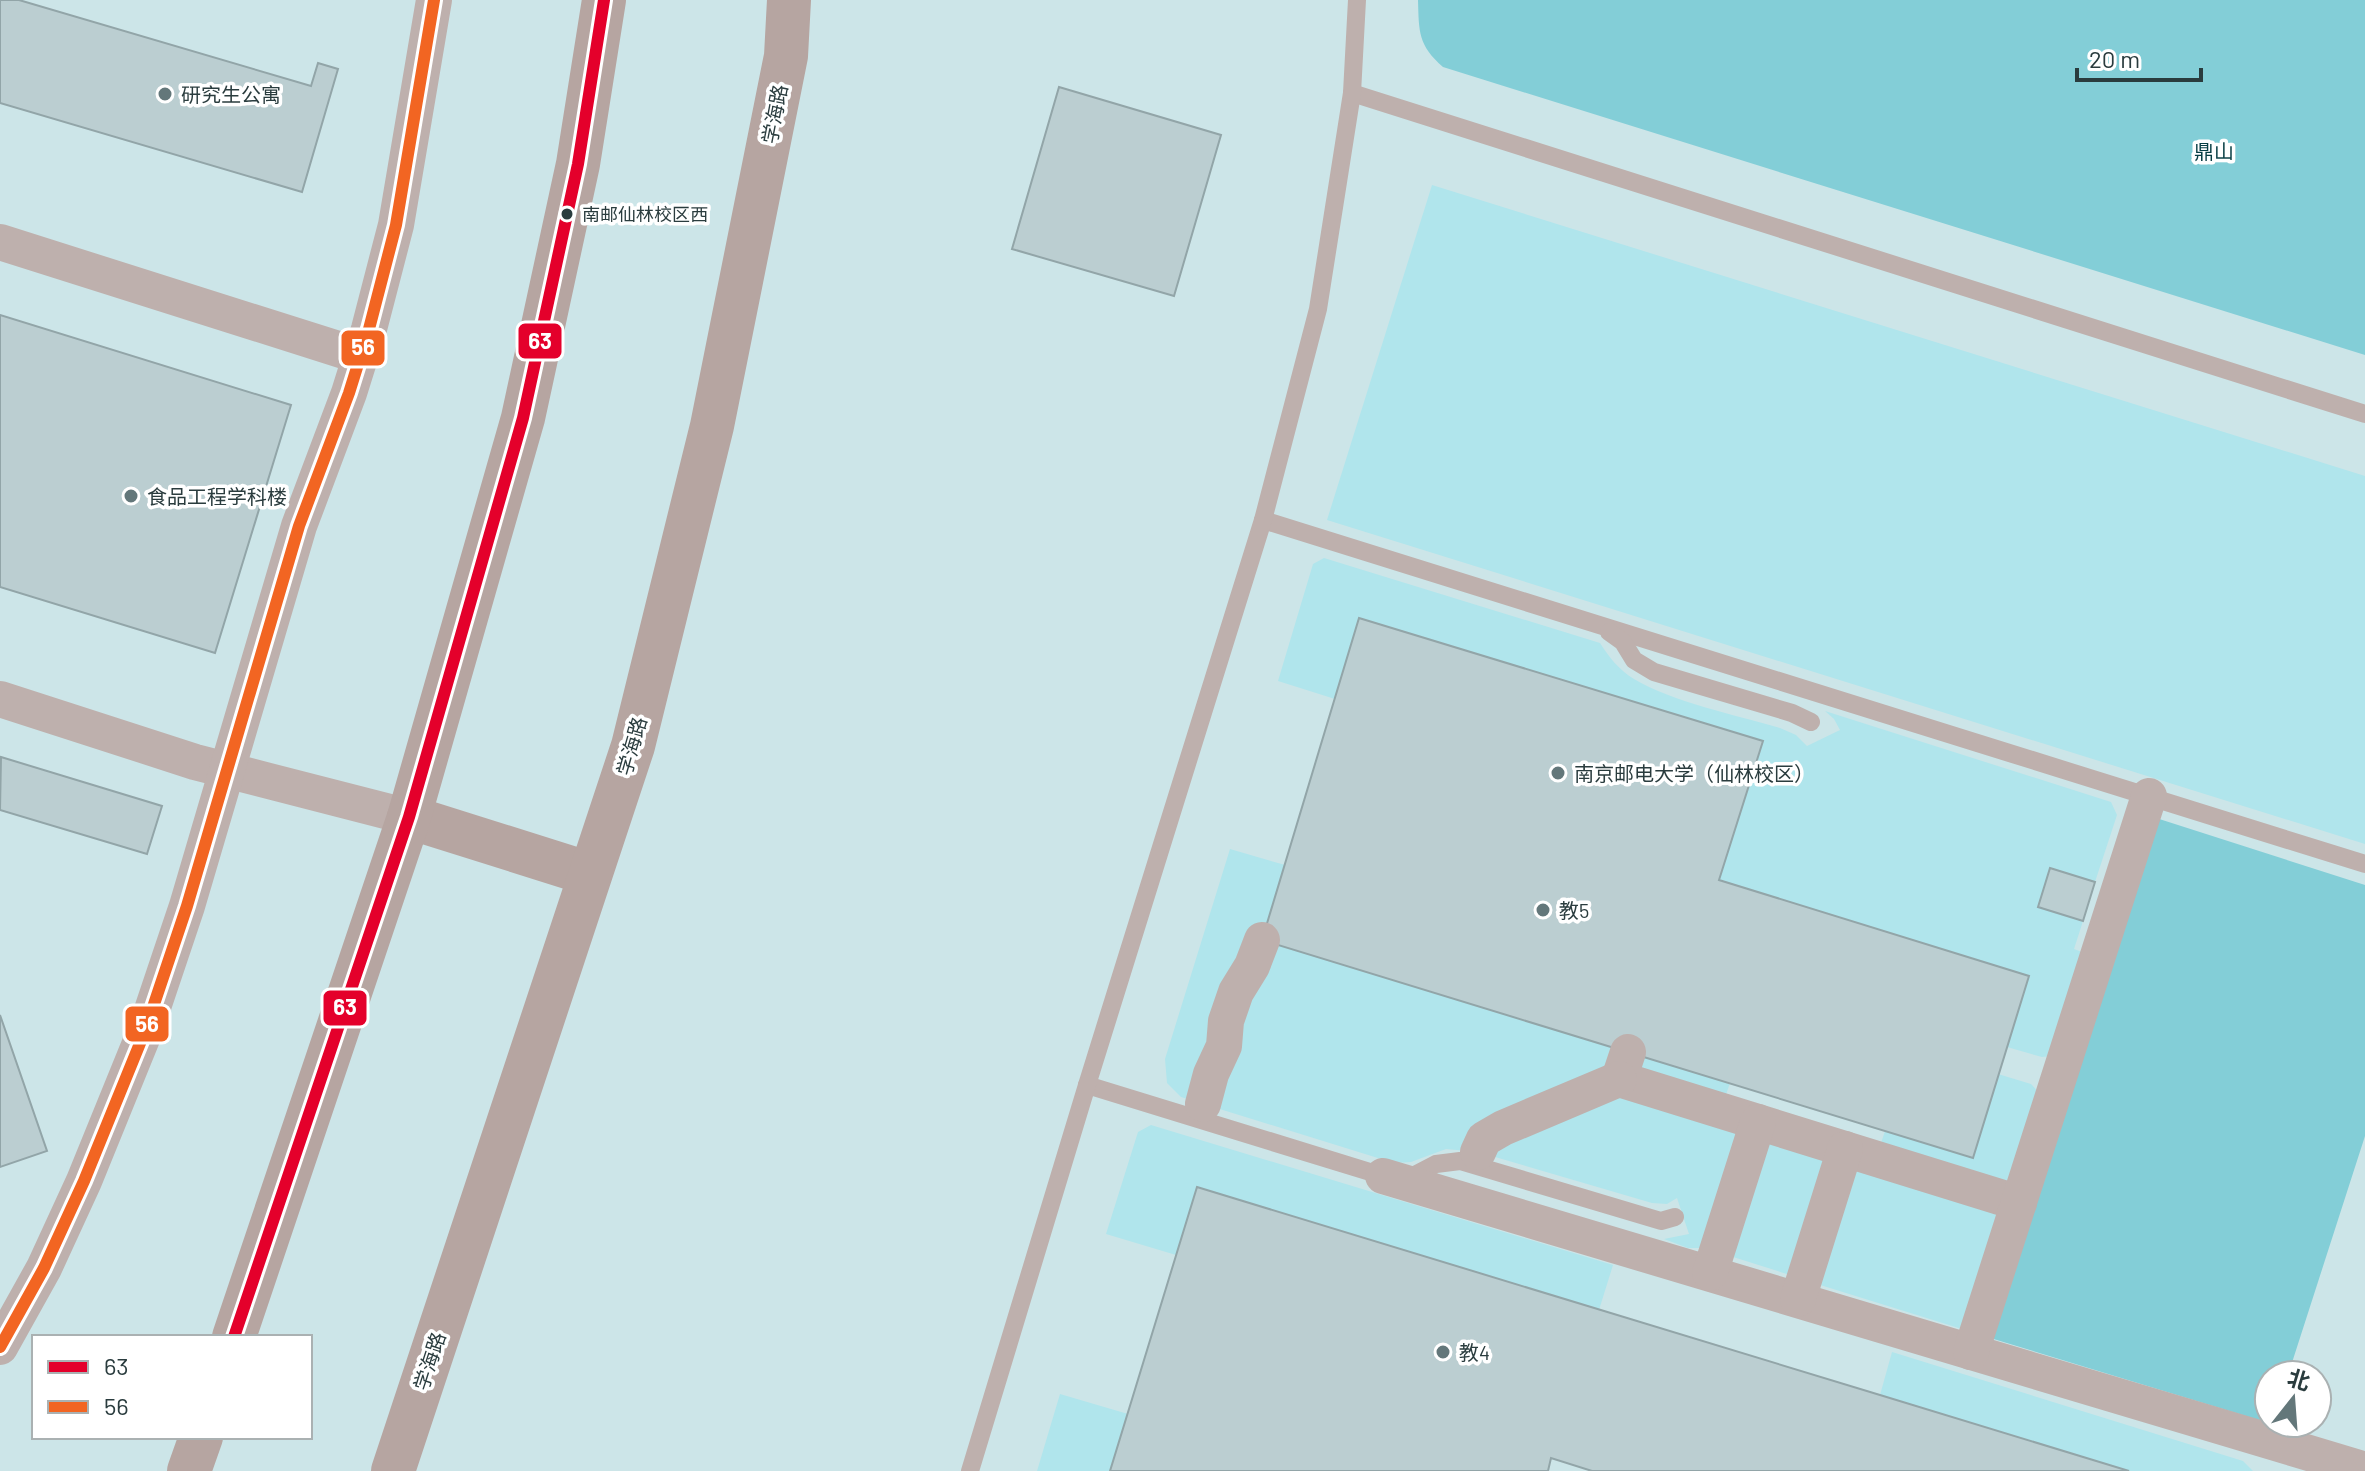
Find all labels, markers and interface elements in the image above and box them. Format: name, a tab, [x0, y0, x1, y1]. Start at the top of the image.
scale bar	[2077, 32, 2201, 82]
text: 20 m	[2089, 44, 2140, 73]
place label: 研究生公寓	[181, 82, 281, 106]
street label: 学海路	[756, 82, 792, 146]
marker: 研究生公寓	[156, 85, 174, 103]
park label: 鼎山	[2194, 139, 2234, 163]
place label: 南邮仙林校区西	[582, 203, 708, 225]
marker: 南邮仙林校区西	[559, 206, 575, 222]
line badge: 63	[517, 322, 563, 360]
text: 63	[528, 327, 552, 353]
line badge: 56	[340, 329, 386, 367]
text: 56	[351, 333, 375, 359]
place label: 食品工程学科楼	[147, 484, 287, 508]
marker: 食品工程学科楼	[122, 487, 140, 505]
street label: 学海路	[611, 714, 651, 778]
place label: 南京邮电大学（仙林校区）	[1574, 761, 1814, 785]
marker: 南京邮电大学（仙林校区）	[1549, 764, 1567, 782]
place label: 教5	[1559, 898, 1589, 922]
marker: 教5	[1534, 901, 1552, 919]
line badge: 63	[322, 989, 368, 1027]
text: 63	[333, 993, 357, 1019]
line badge: 56	[124, 1005, 170, 1043]
text: 56	[135, 1010, 159, 1036]
street label: 学海路	[408, 1329, 450, 1393]
legend	[32, 1335, 312, 1439]
place label: 教4	[1459, 1340, 1490, 1364]
marker: 教4	[1434, 1343, 1452, 1361]
text: 63	[104, 1351, 129, 1380]
north arrow	[2253, 1359, 2333, 1439]
text: 北	[2285, 1363, 2313, 1395]
text: 56	[104, 1391, 129, 1420]

